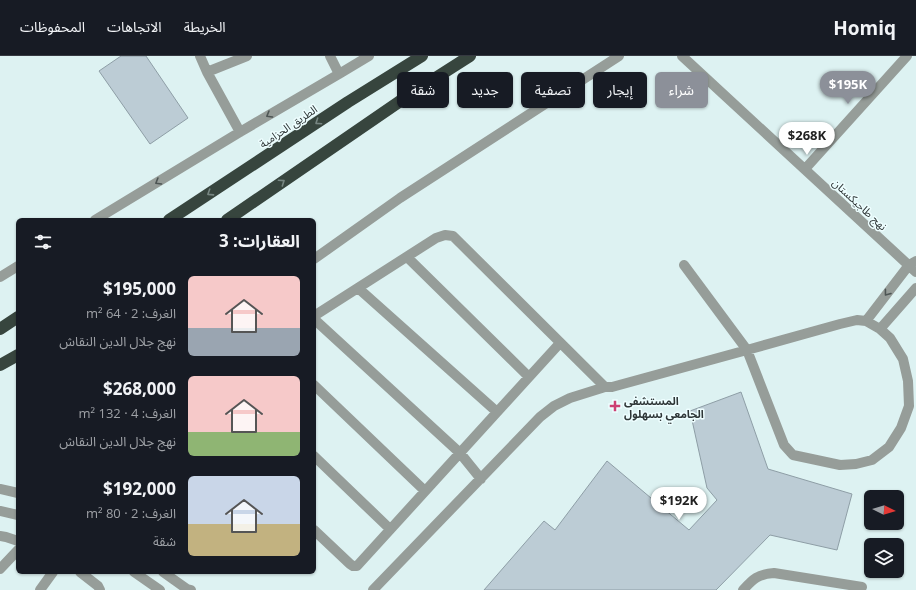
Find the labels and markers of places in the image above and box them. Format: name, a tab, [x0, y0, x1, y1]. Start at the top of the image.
pin: $195K	[820, 71, 876, 105]
pin: $268K	[779, 122, 835, 156]
place label: المستشفى الجامعي بسهلول	[624, 393, 704, 423]
marker: المستشفى الجامعي بسهلول	[609, 400, 621, 412]
pin: $192K	[651, 487, 707, 521]

